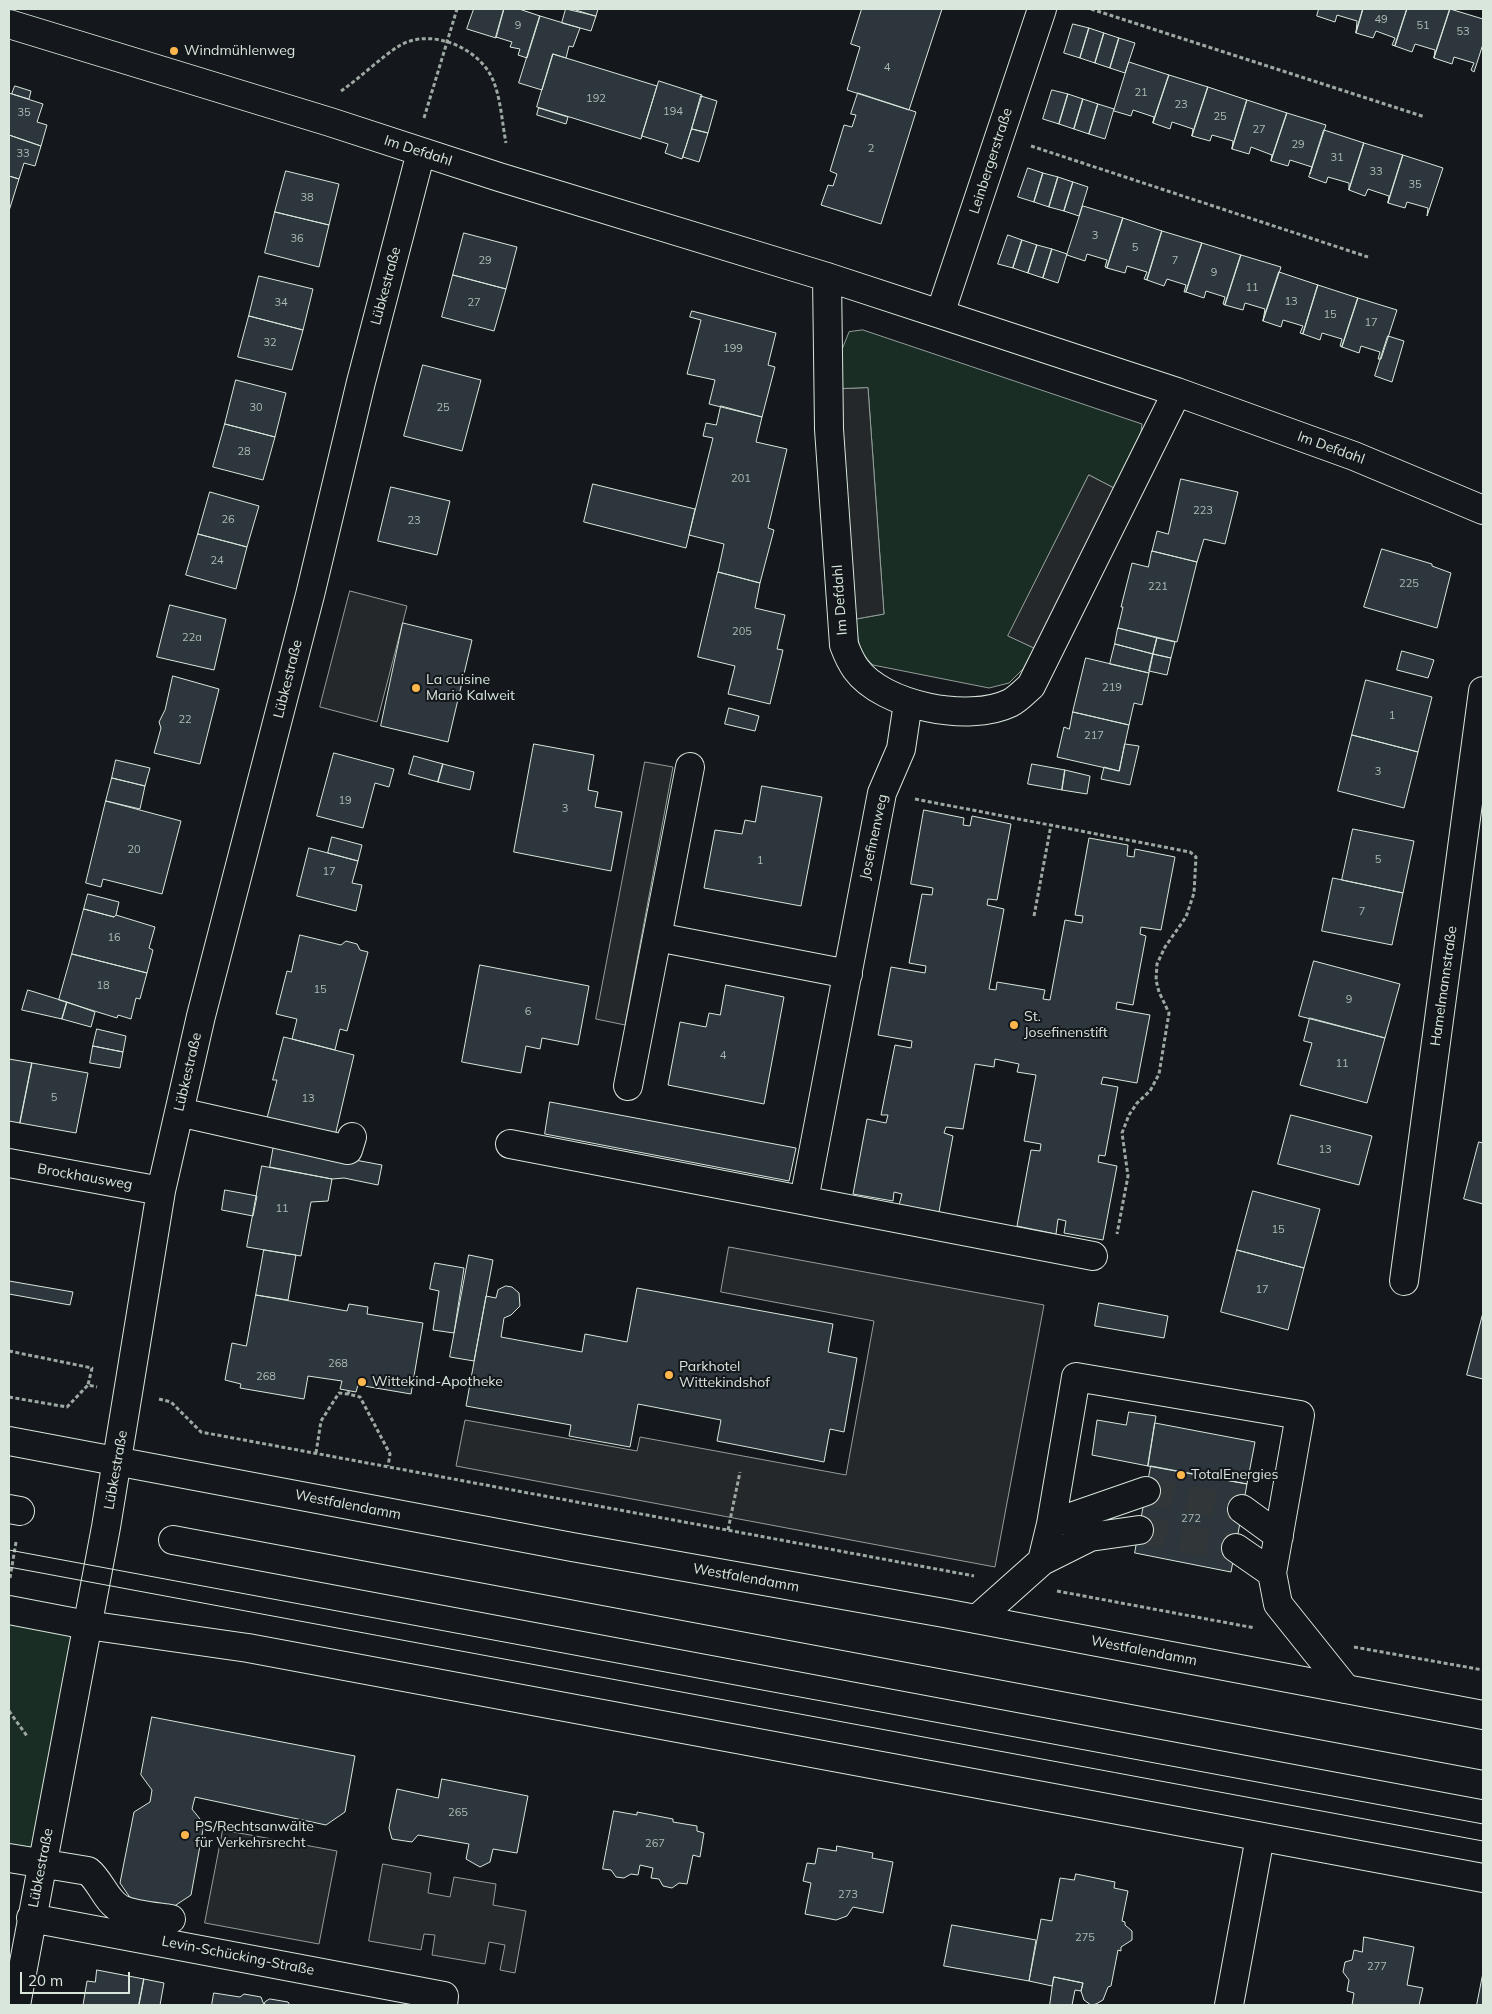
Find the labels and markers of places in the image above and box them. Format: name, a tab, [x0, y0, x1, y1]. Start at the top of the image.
place label: Windmühlenweg	[184, 43, 295, 59]
marker: Windmühlenweg	[168, 45, 180, 57]
place label: La cuisine Mario Kalweit	[426, 672, 515, 704]
marker: La cuisine Mario Kalweit	[410, 682, 422, 694]
place label: St. Josefinenstift	[1024, 1009, 1108, 1042]
marker: St. Josefinenstift	[1008, 1019, 1020, 1031]
place label: Parkhotel Wittekindshof	[679, 1359, 770, 1391]
marker: Parkhotel Wittekindshof	[663, 1369, 675, 1381]
place label: Wittekind-Apotheke	[372, 1374, 503, 1390]
marker: Wittekind-Apotheke	[356, 1376, 368, 1388]
place label: TotalEnergies	[1191, 1467, 1278, 1483]
marker: TotalEnergies	[1175, 1469, 1187, 1481]
place label: PS/Rechtsanwälte für Verkehrsrecht	[195, 1819, 314, 1851]
marker: PS/Rechtsanwälte für Verkehrsrecht	[179, 1829, 191, 1841]

